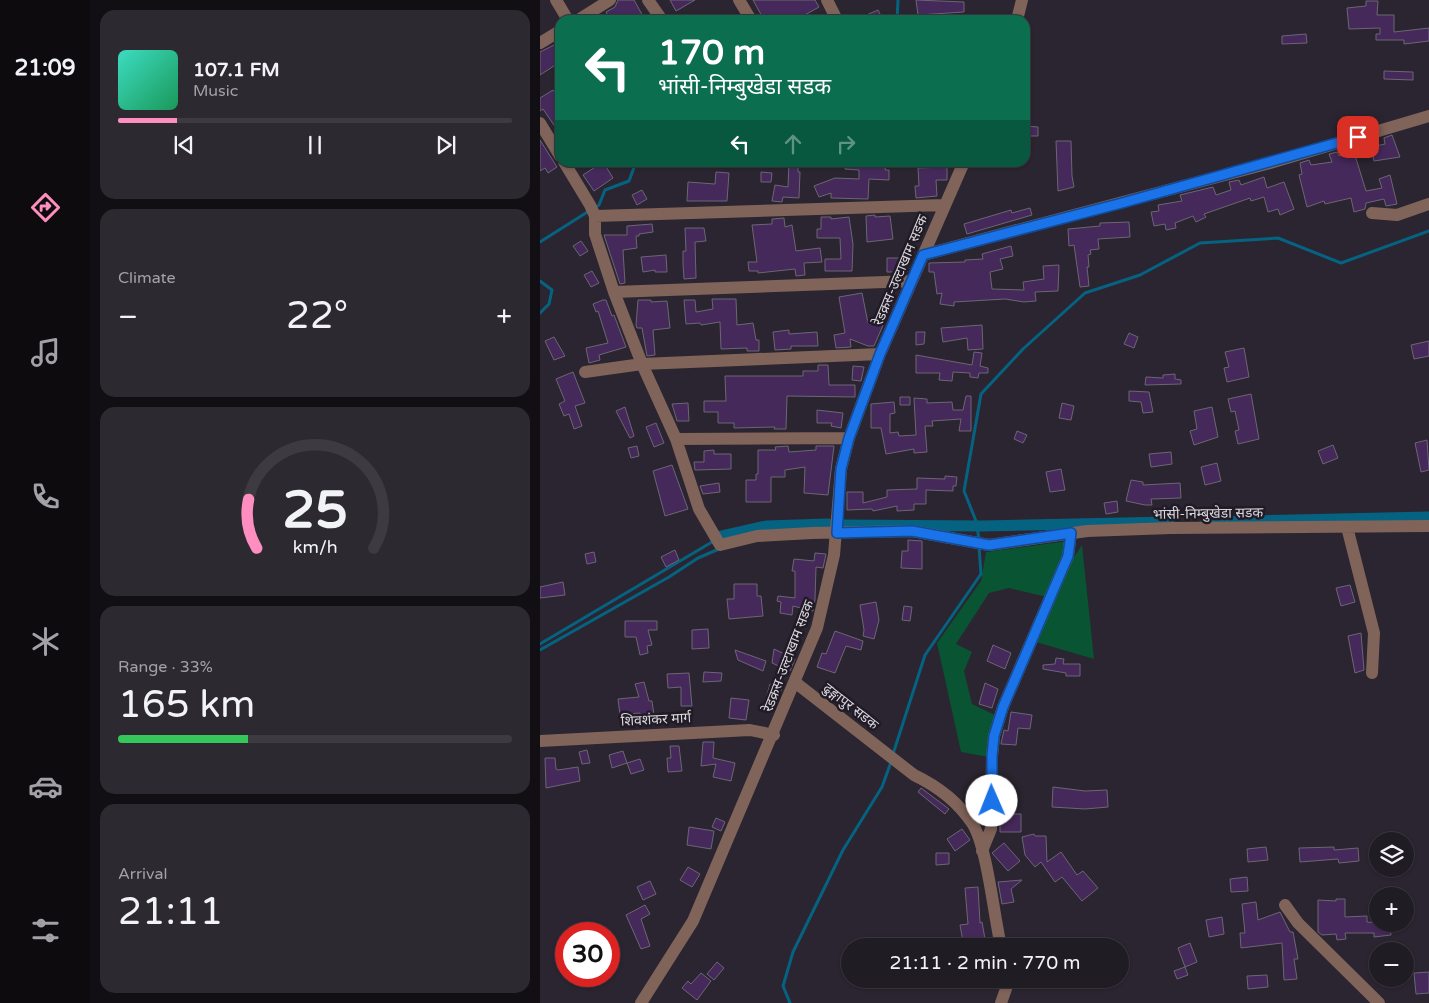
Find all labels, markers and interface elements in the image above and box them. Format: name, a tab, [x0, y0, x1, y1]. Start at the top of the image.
text: 170 m	[658, 32, 765, 74]
icon: left	[575, 35, 640, 100]
text: 21:09	[15, 55, 75, 81]
text: 107.1 FM	[193, 59, 280, 81]
text: भांसी-निम्बुखेडा सडक	[658, 74, 831, 100]
text: Music	[193, 81, 238, 101]
pin	[1337, 116, 1379, 158]
icon: arrive	[1344, 123, 1372, 151]
icon: left	[726, 130, 754, 158]
icon: ahead	[779, 130, 807, 158]
icon: right	[832, 130, 860, 158]
icon: previous	[170, 131, 198, 159]
icon: pause	[301, 131, 329, 159]
icon: next	[432, 131, 460, 159]
icon: directions	[28, 190, 63, 225]
street label: रेडक्रस-उल्टाखाम सडक	[868, 212, 932, 328]
text: Climate	[118, 268, 176, 288]
text: 22°	[286, 293, 348, 339]
text: −	[118, 300, 138, 334]
text: +	[496, 300, 512, 334]
icon: music	[28, 335, 63, 370]
icon: phone	[28, 479, 63, 514]
text: 25	[282, 479, 348, 542]
street label: भांसी-निम्बुखेडा सडक	[1153, 503, 1263, 524]
text: km/h	[293, 537, 337, 558]
street label: रेडक्रस-उल्टाखाम सडक	[758, 597, 818, 715]
icon: climate	[28, 624, 63, 659]
text: Range · 33%	[118, 657, 213, 677]
street label: ढुङ्गापुर सडक	[819, 679, 882, 734]
text: 165 km	[118, 682, 255, 728]
street label: शिवशंकर मार्ग	[620, 709, 693, 730]
icon: car	[28, 769, 63, 804]
position arrow	[965, 774, 1017, 826]
map controls	[1369, 832, 1414, 987]
button: layers	[1369, 832, 1414, 877]
text: Arrival	[118, 864, 167, 884]
button: +	[1369, 887, 1414, 932]
text: 21:11	[118, 889, 223, 935]
icon: filters	[28, 913, 63, 948]
speed limit sign: 30	[555, 922, 620, 987]
button: −	[1369, 942, 1414, 987]
text: 21:11 · 2 min · 770 m	[889, 952, 1081, 974]

